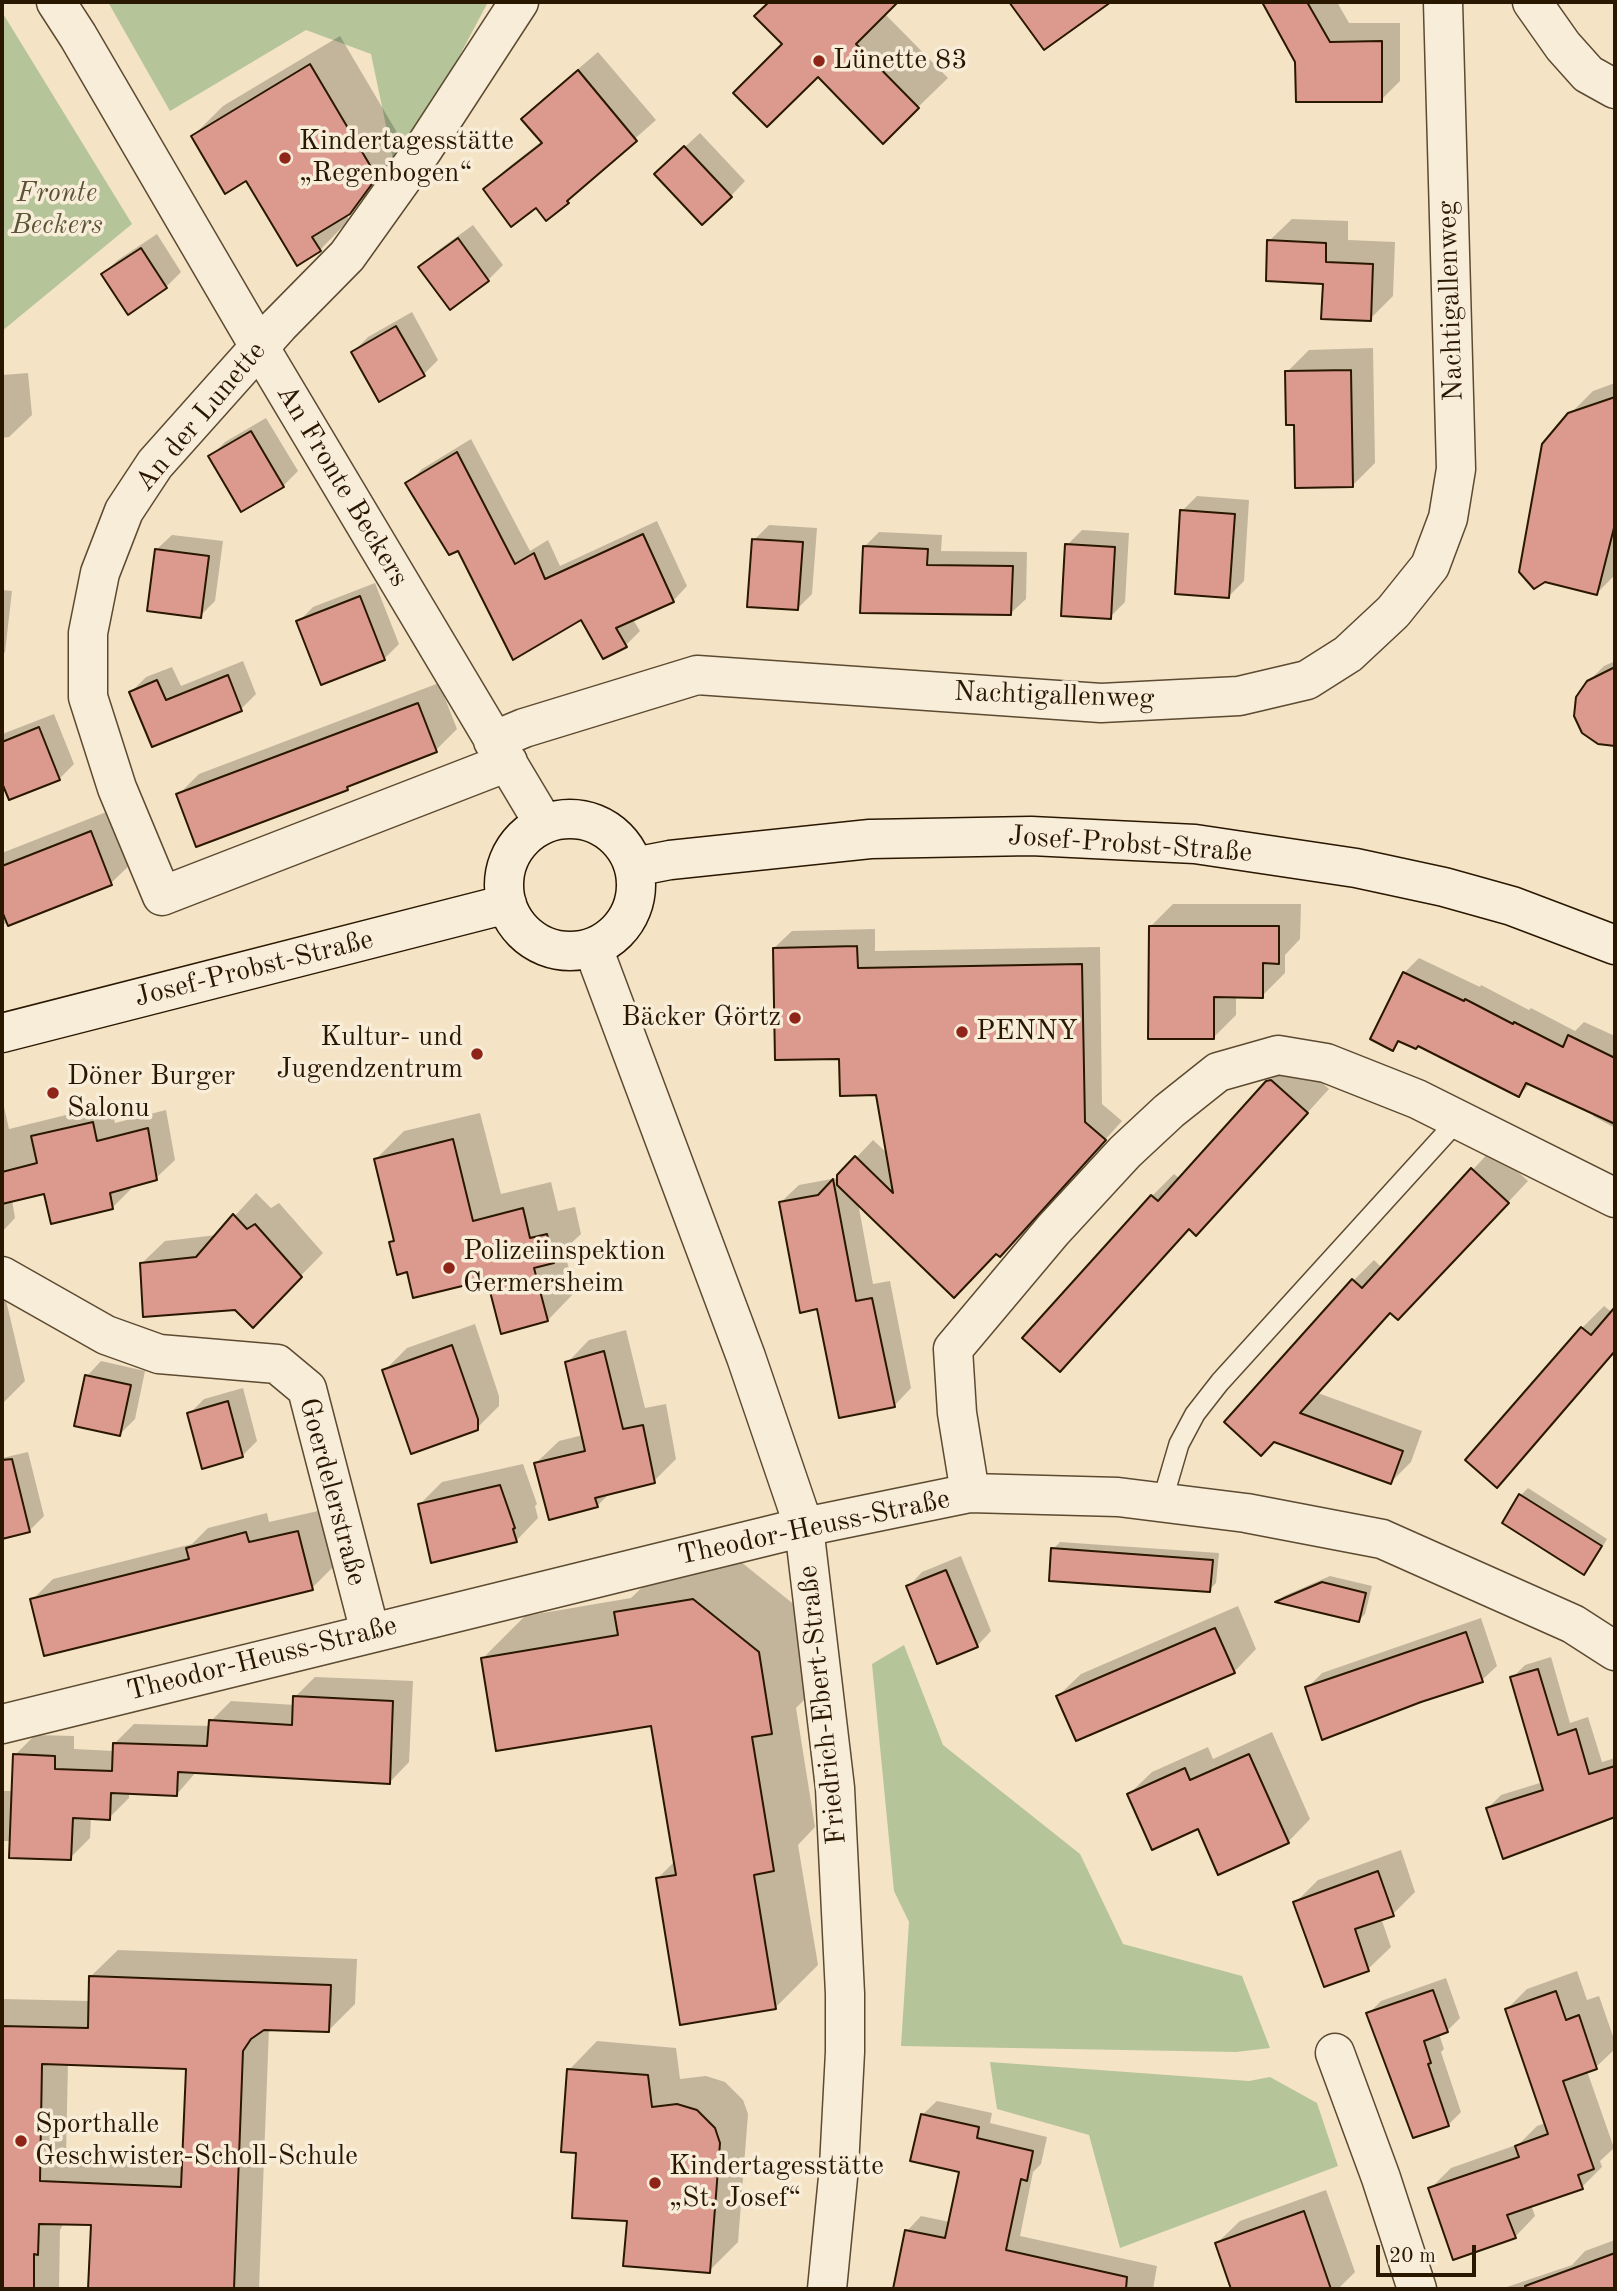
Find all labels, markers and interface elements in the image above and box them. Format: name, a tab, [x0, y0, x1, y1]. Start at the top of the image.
place label: Lünette 83	[833, 44, 968, 78]
marker: Lünette 83	[811, 53, 827, 69]
place label: Kindertagesstätte „Regenbogen“	[299, 125, 514, 191]
marker: Kindertagesstätte „Regenbogen“	[277, 150, 293, 166]
park label: Fronte Beckers	[11, 177, 103, 243]
street label: Nachtigallenweg	[1431, 200, 1471, 402]
street label: An der Lunette	[129, 335, 273, 499]
street label: An Fronte Beckers	[268, 379, 416, 593]
street label: Nachtigallenweg	[953, 676, 1155, 716]
street label: Josef-Probst-Straße	[1007, 820, 1253, 870]
street label: Josef-Probst-Straße	[131, 923, 377, 1015]
place label: Bäcker Görtz	[621, 1001, 781, 1035]
marker: Bäcker Görtz	[787, 1010, 803, 1026]
place label: PENNY	[976, 1015, 1078, 1049]
place label: Kultur- und Jugendzentrum	[276, 1021, 463, 1087]
marker: PENNY	[954, 1024, 970, 1040]
marker: Kultur- und Jugendzentrum	[469, 1046, 485, 1062]
place label: Döner Burger Salonu	[67, 1060, 235, 1126]
marker: Döner Burger Salonu	[45, 1085, 61, 1101]
place label: Polizeiinspektion Germersheim	[463, 1235, 665, 1301]
marker: Polizeiinspektion Germersheim	[441, 1260, 457, 1276]
street label: Goerdelerstraße	[291, 1395, 373, 1589]
street label: Theodor-Heuss-Straße	[675, 1483, 953, 1573]
street label: Friedrich-Ebert-Straße	[792, 1564, 854, 1846]
street label: Theodor-Heuss-Straße	[124, 1609, 400, 1709]
place label: Sporthalle Geschwister-Scholl-Schule	[35, 2108, 358, 2174]
marker: Sporthalle Geschwister-Scholl-Schule	[13, 2133, 29, 2149]
place label: Kindertagesstätte „St. Josef“	[669, 2150, 884, 2216]
marker: Kindertagesstätte „St. Josef“	[647, 2175, 663, 2191]
scale bar	[1379, 2232, 1479, 2276]
text: 20 m	[1389, 2246, 1436, 2267]

